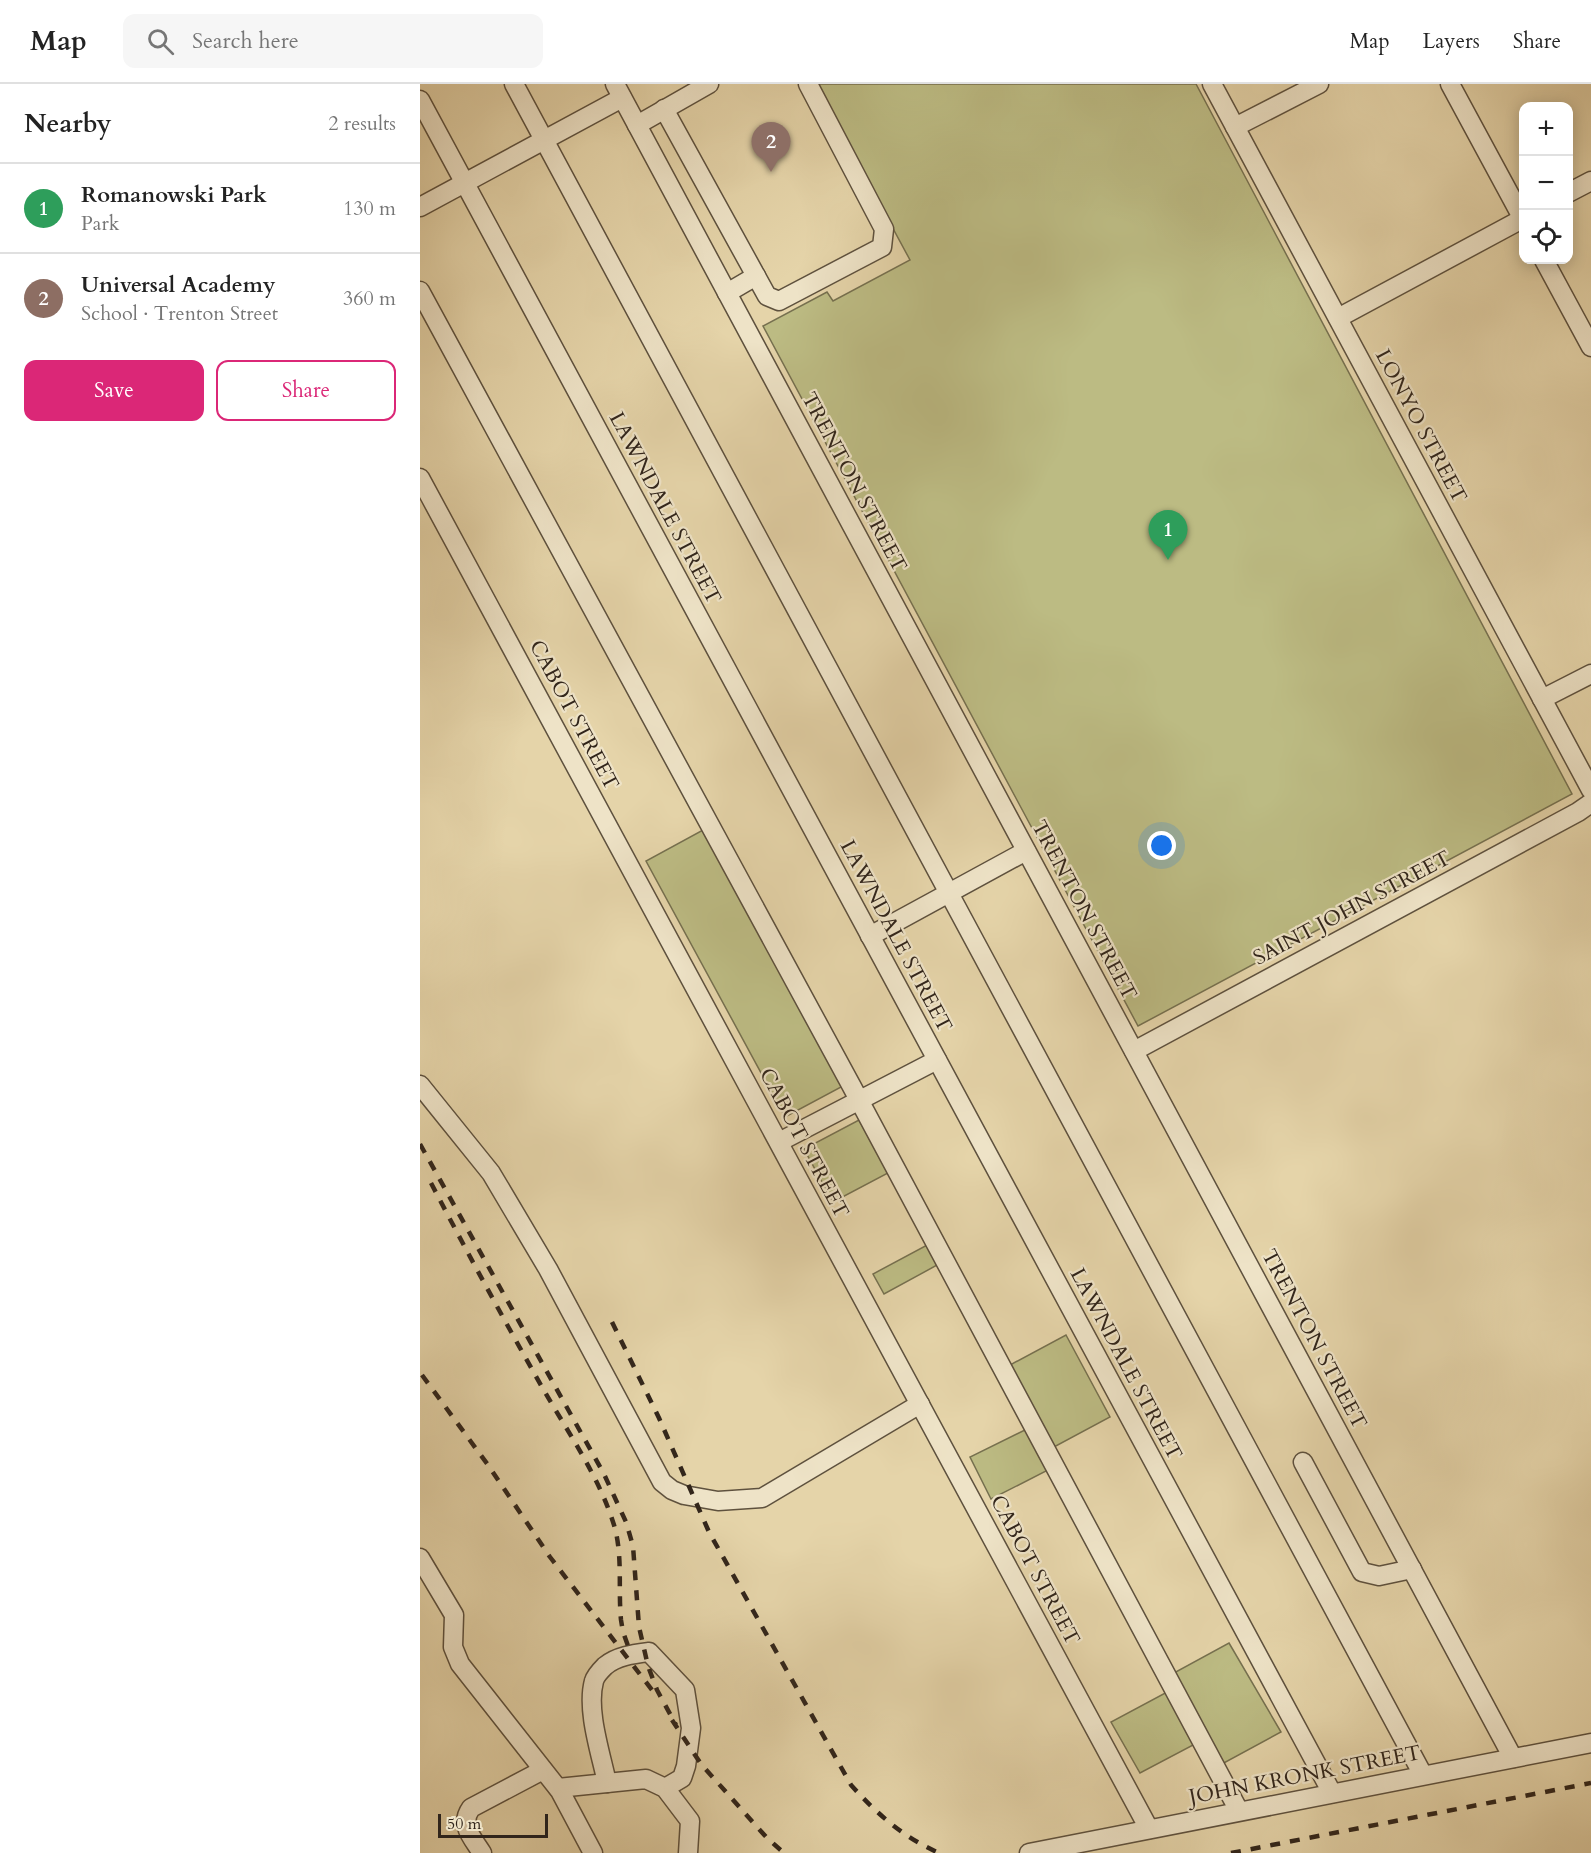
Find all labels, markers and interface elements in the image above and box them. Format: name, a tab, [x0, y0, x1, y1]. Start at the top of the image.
search box	[123, 14, 543, 68]
text: Map	[30, 22, 87, 60]
icon: search	[144, 25, 177, 58]
text: Search here	[192, 26, 299, 56]
text: Map	[1350, 27, 1390, 56]
text: Layers	[1423, 27, 1480, 56]
text: Share	[1513, 27, 1561, 56]
map controls	[1519, 102, 1573, 264]
button: +	[1519, 102, 1573, 156]
text: Nearby	[24, 106, 112, 141]
text: 2 results	[328, 110, 396, 137]
pin: 2	[752, 122, 790, 172]
button: −	[1519, 156, 1573, 210]
text: Romanowski Park	[81, 180, 267, 210]
text: 1	[38, 195, 49, 222]
text: 130 m	[343, 195, 396, 222]
text: Park	[81, 210, 119, 237]
button: locate	[1519, 210, 1573, 264]
text: Universal Academy	[81, 270, 275, 300]
text: 2	[38, 285, 49, 312]
text: 360 m	[343, 285, 396, 312]
text: School · Trenton Street	[81, 300, 278, 327]
street label: LONYO STREET	[1368, 344, 1474, 508]
button: Save	[24, 360, 204, 421]
button: Share	[216, 360, 396, 421]
street label: TRENTON STREET	[794, 387, 914, 577]
street label: LAWNDALE STREET	[602, 407, 728, 609]
pin: 1	[1148, 510, 1188, 560]
street label: CABOT STREET	[522, 635, 626, 795]
street label: TRENTON STREET	[1024, 815, 1144, 1005]
your location	[1147, 831, 1176, 860]
street label: LAWNDALE STREET	[833, 835, 959, 1037]
street label: SAINT JOHN STREET	[1248, 844, 1456, 972]
street label: CABOT STREET	[752, 1063, 856, 1223]
street label: TRENTON STREET	[1254, 1244, 1374, 1434]
street label: LAWNDALE STREET	[1063, 1263, 1189, 1465]
street label: CABOT STREET	[983, 1490, 1087, 1650]
street label: JOHN KRONK STREET	[1184, 1738, 1423, 1812]
scale bar	[438, 1811, 548, 1838]
text: 50 m	[447, 1813, 481, 1835]

